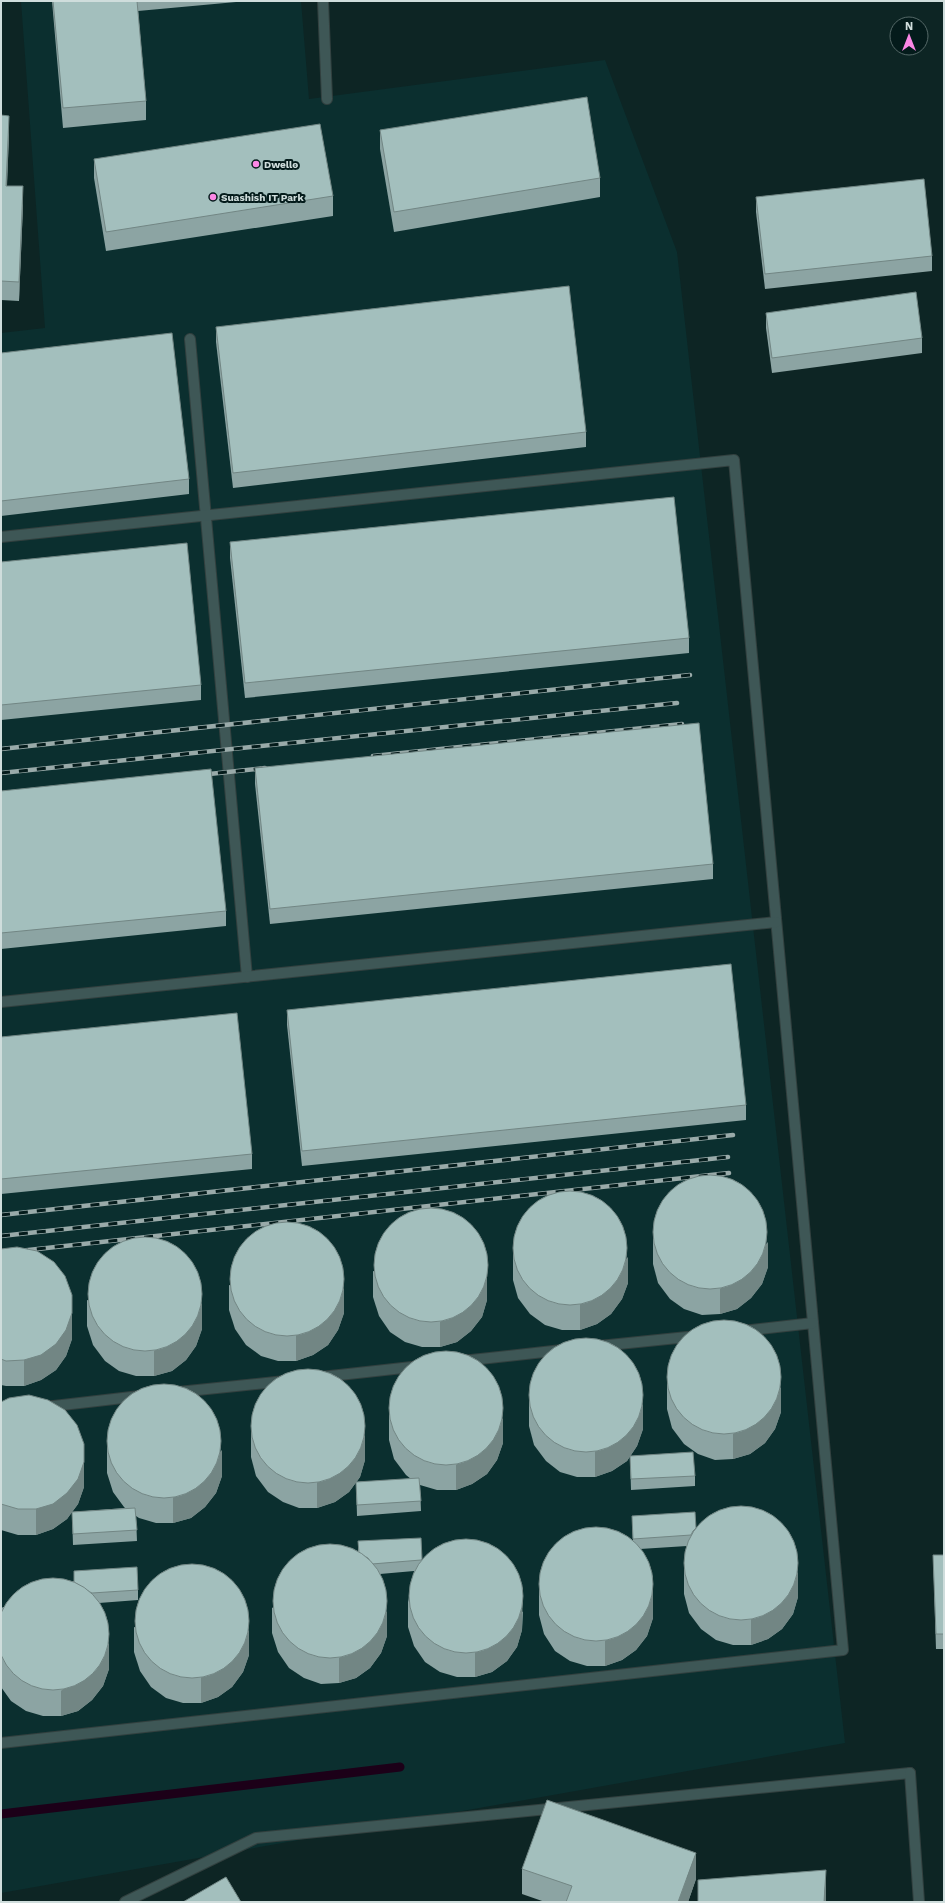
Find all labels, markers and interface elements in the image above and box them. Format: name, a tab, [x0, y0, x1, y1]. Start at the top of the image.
north arrow	[889, 16, 929, 56]
text: N	[905, 20, 913, 33]
marker: Dwello	[251, 159, 261, 169]
place label: Dwello	[264, 159, 298, 170]
marker: Suashish IT Park	[208, 192, 218, 202]
place label: Suashish IT Park	[221, 192, 304, 203]

